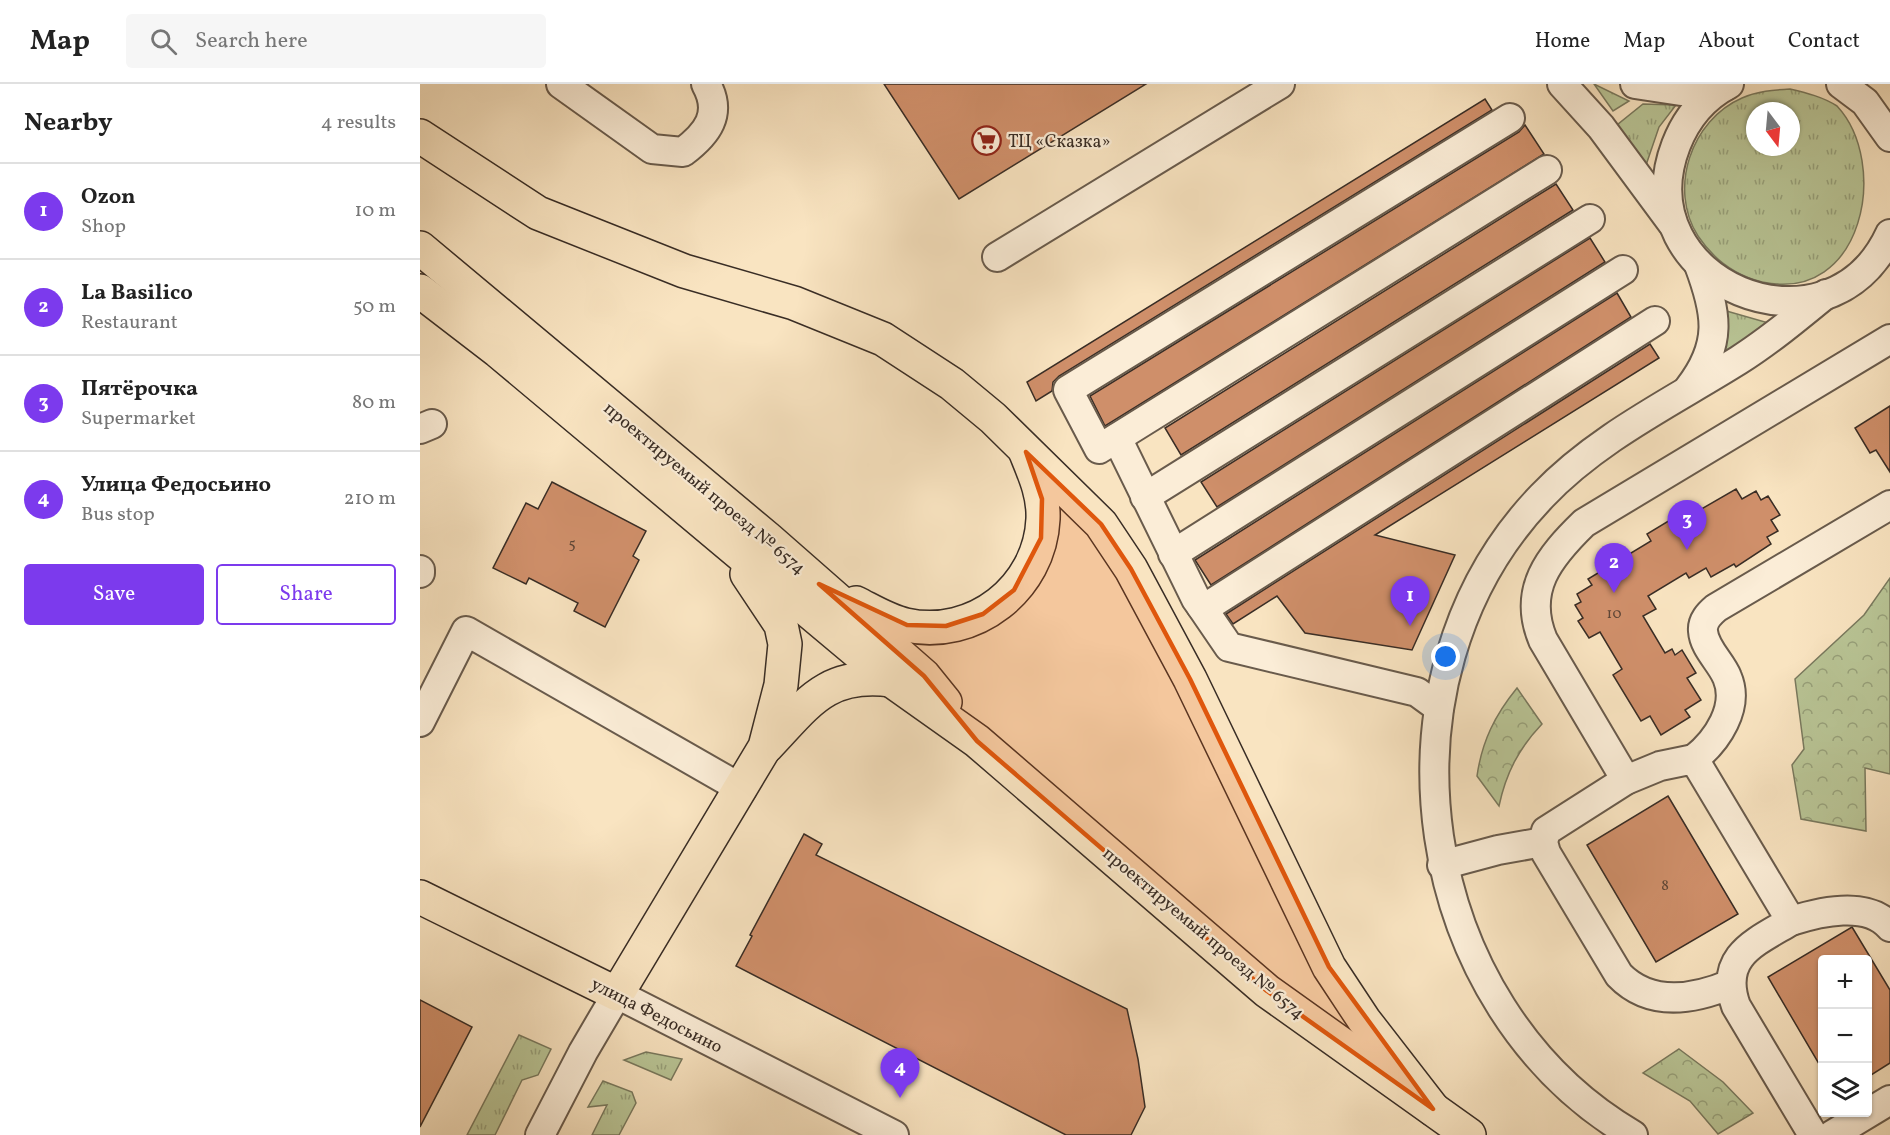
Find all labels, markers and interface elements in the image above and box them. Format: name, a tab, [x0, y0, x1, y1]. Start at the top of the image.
search box	[126, 14, 546, 68]
text: Map	[30, 22, 90, 61]
icon: search	[147, 25, 180, 58]
text: Search here	[195, 26, 308, 57]
text: Home	[1535, 27, 1590, 56]
text: Map	[1623, 27, 1665, 56]
text: About	[1698, 27, 1755, 56]
text: Contact	[1788, 27, 1860, 56]
north arrow	[1746, 102, 1800, 156]
text: Nearby	[24, 105, 113, 141]
text: 4 results	[321, 109, 396, 137]
supermarket icon: ТЦ «Сказка»	[971, 125, 1003, 157]
place label: ТЦ «Сказка»	[1008, 130, 1111, 155]
text: Ozon	[81, 182, 136, 213]
text: 1	[39, 197, 48, 225]
text: 10 m	[355, 197, 396, 225]
text: Shop	[81, 213, 126, 241]
text: La Basilico	[81, 278, 193, 309]
text: 2	[38, 293, 49, 321]
text: 50 m	[353, 293, 396, 321]
text: Restaurant	[81, 309, 178, 337]
text: Пятёрочка	[81, 374, 198, 405]
text: 3	[38, 389, 49, 417]
text: 80 m	[352, 389, 396, 417]
street label: проектируемый проезд № 6574	[598, 397, 810, 581]
text: Supermarket	[81, 405, 196, 433]
text: Улица Федосьино	[81, 470, 271, 501]
text: 4	[37, 485, 50, 513]
text: 210 m	[344, 485, 396, 513]
pin: 3	[1668, 500, 1706, 550]
text: Bus stop	[81, 501, 155, 529]
house number: 5	[568, 534, 576, 555]
pin: 2	[1594, 544, 1634, 593]
button: Save	[24, 564, 204, 625]
button: Share	[216, 564, 396, 625]
pin: 1	[1390, 576, 1430, 626]
house number: 10	[1607, 604, 1621, 625]
your location	[1431, 642, 1460, 671]
street label: проектируемый проезд № 6574	[1097, 842, 1309, 1026]
house number: 8	[1661, 876, 1669, 897]
map controls	[1818, 955, 1872, 1117]
button: +	[1818, 955, 1872, 1009]
street label: улица Федосьино	[586, 972, 726, 1060]
button: −	[1818, 1009, 1872, 1063]
pin: 4	[880, 1048, 920, 1098]
button: layers	[1818, 1063, 1872, 1117]

